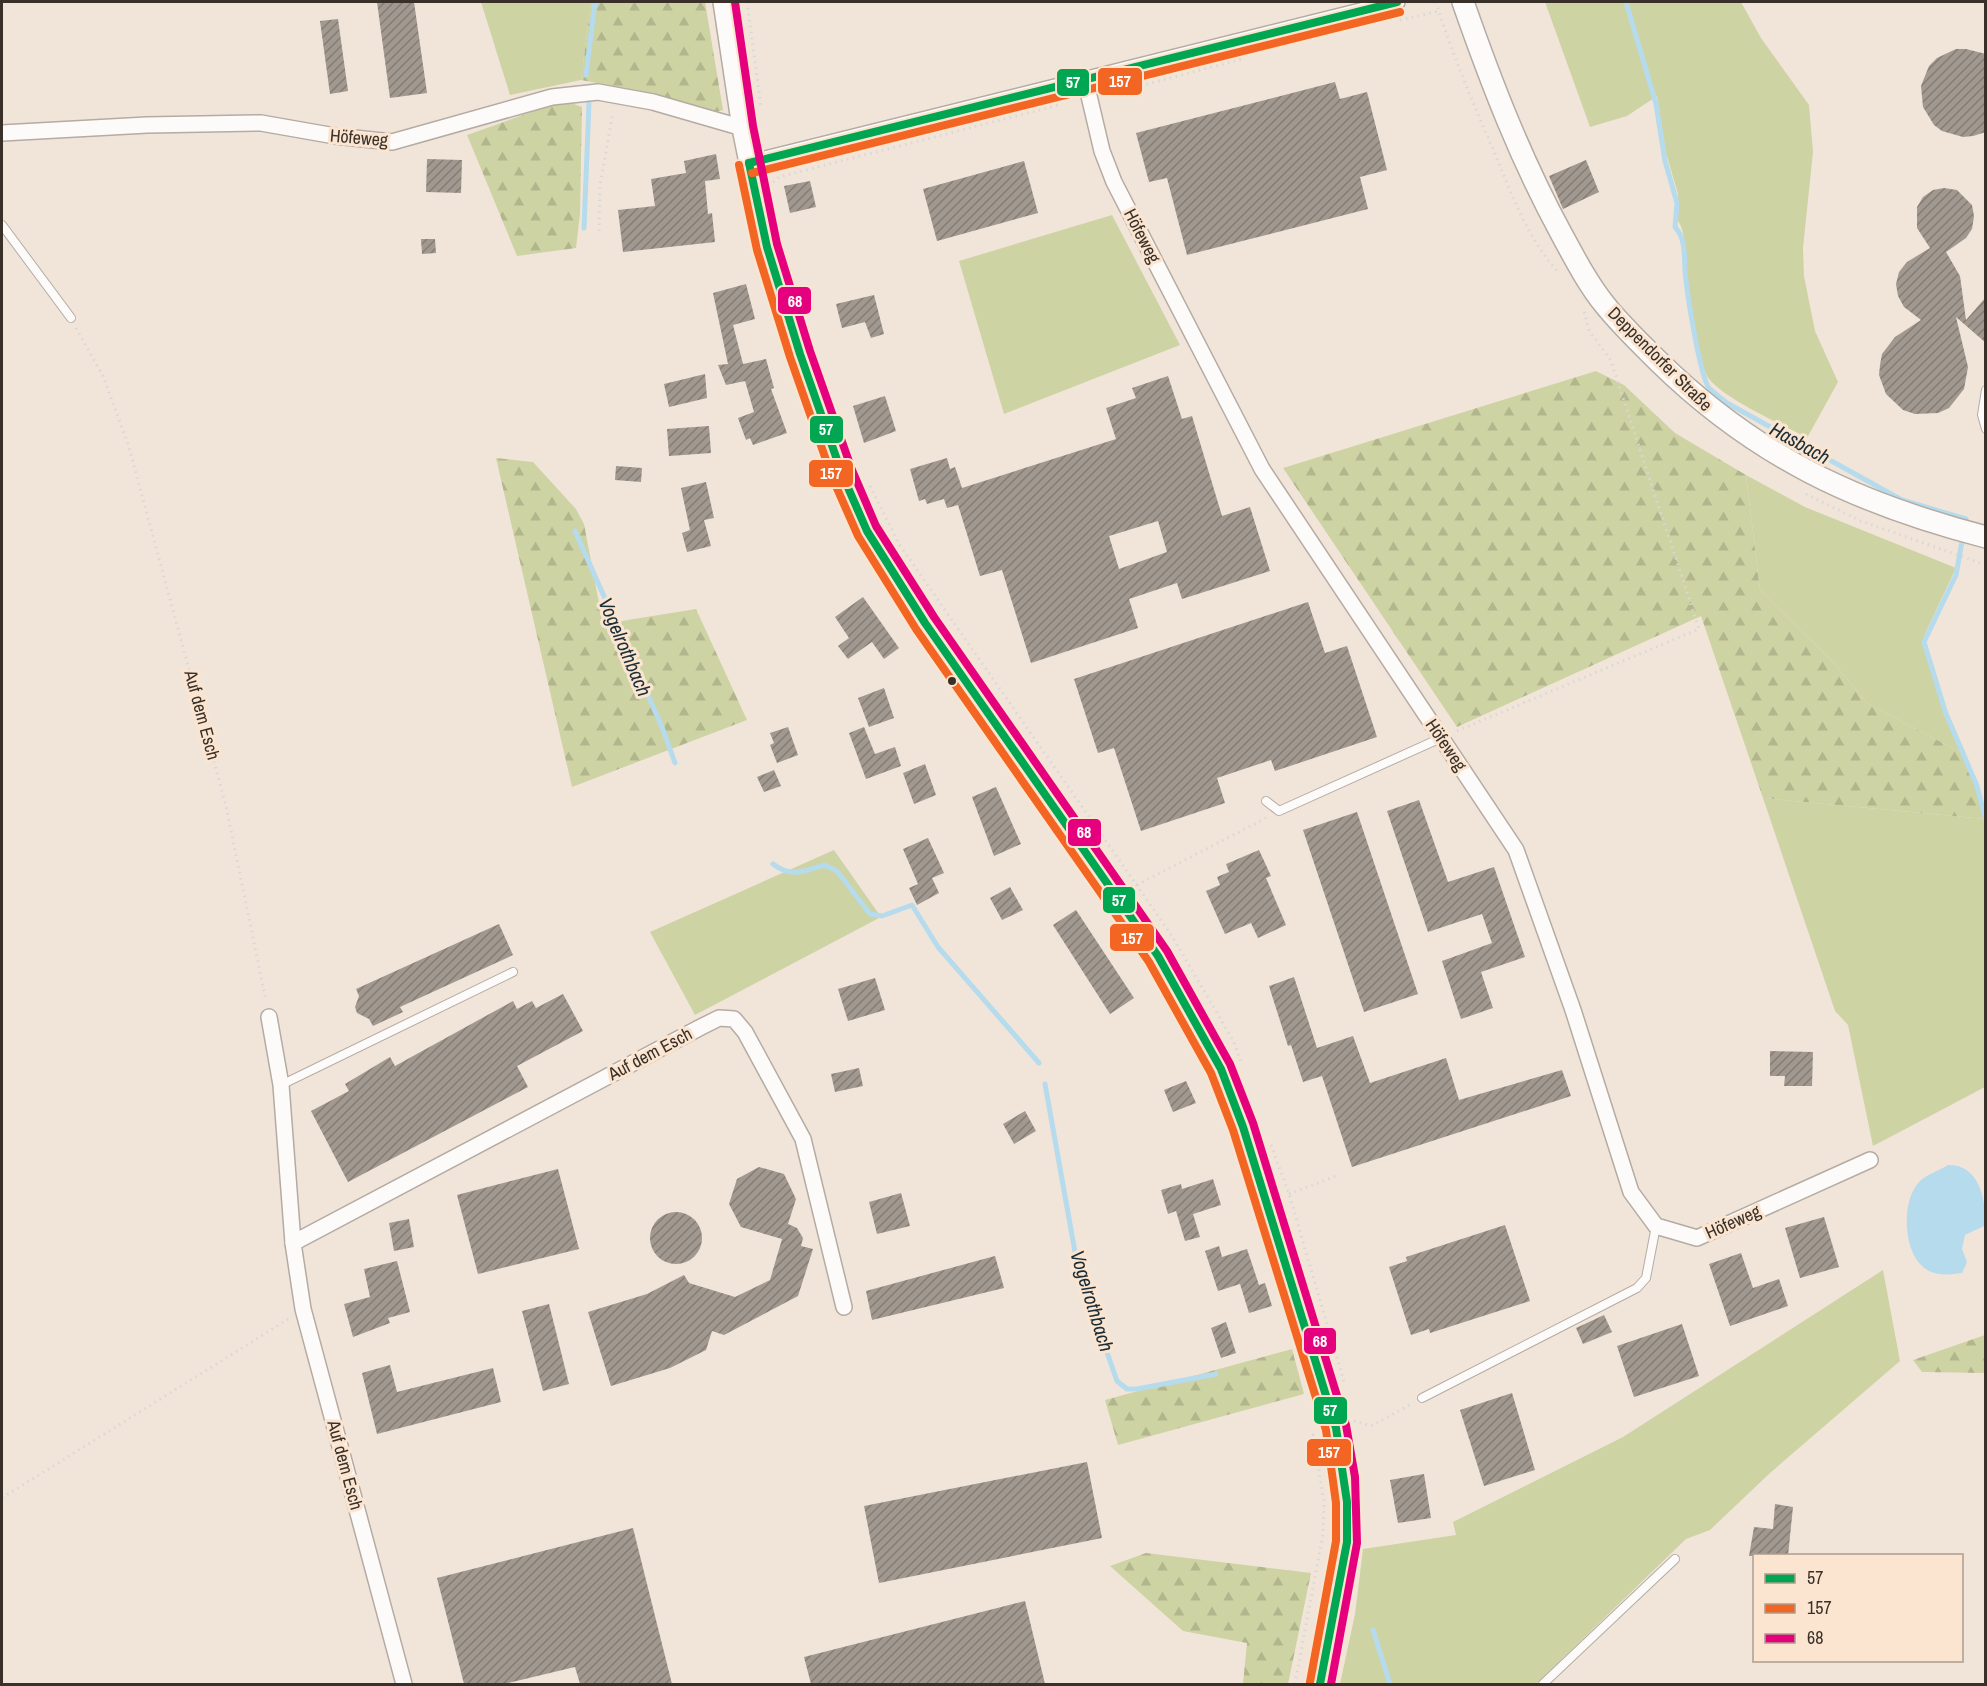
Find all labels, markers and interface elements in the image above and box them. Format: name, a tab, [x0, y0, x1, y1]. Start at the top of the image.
line badge: 157	[1097, 67, 1143, 96]
line badge: 57	[1056, 68, 1090, 97]
text: 157	[1109, 70, 1131, 92]
text: 57	[1066, 71, 1080, 93]
street label: Höfeweg	[329, 123, 390, 153]
street label: Höfeweg	[1118, 204, 1167, 268]
line badge: 68	[777, 286, 812, 315]
text: 68	[788, 290, 802, 312]
street label: Deppendorfer Straße	[1602, 301, 1718, 417]
line badge: 57	[809, 415, 844, 444]
water label: Hasbach	[1765, 415, 1835, 470]
text: 57	[819, 418, 833, 440]
line badge: 157	[808, 459, 854, 488]
text: 157	[820, 462, 842, 484]
water label: Vogelrothbach	[593, 593, 658, 700]
street label: Auf dem Esch	[178, 666, 226, 762]
unlabelled marker	[946, 675, 958, 687]
street label: Höfeweg	[1420, 714, 1474, 777]
line badge: 68	[1067, 818, 1102, 847]
text: 68	[1077, 821, 1091, 843]
line badge: 57	[1102, 886, 1136, 914]
text: 57	[1112, 889, 1126, 911]
line badge: 157	[1109, 923, 1155, 952]
text: 157	[1121, 927, 1143, 949]
street label: Auf dem Esch	[602, 1021, 696, 1087]
street label: Höfeweg	[1701, 1198, 1765, 1245]
water label: Vogelrothbach	[1064, 1247, 1121, 1355]
line badge: 68	[1303, 1327, 1337, 1355]
text: 68	[1313, 1330, 1327, 1352]
line badge: 57	[1313, 1396, 1348, 1425]
text: 57	[1323, 1399, 1337, 1421]
street label: Auf dem Esch	[321, 1416, 369, 1512]
line badge: 157	[1306, 1438, 1352, 1467]
text: 157	[1318, 1441, 1340, 1463]
legend	[1753, 1554, 1963, 1662]
text: 57	[1807, 1565, 1823, 1590]
text: 157	[1807, 1595, 1832, 1620]
text: 68	[1807, 1625, 1823, 1650]

